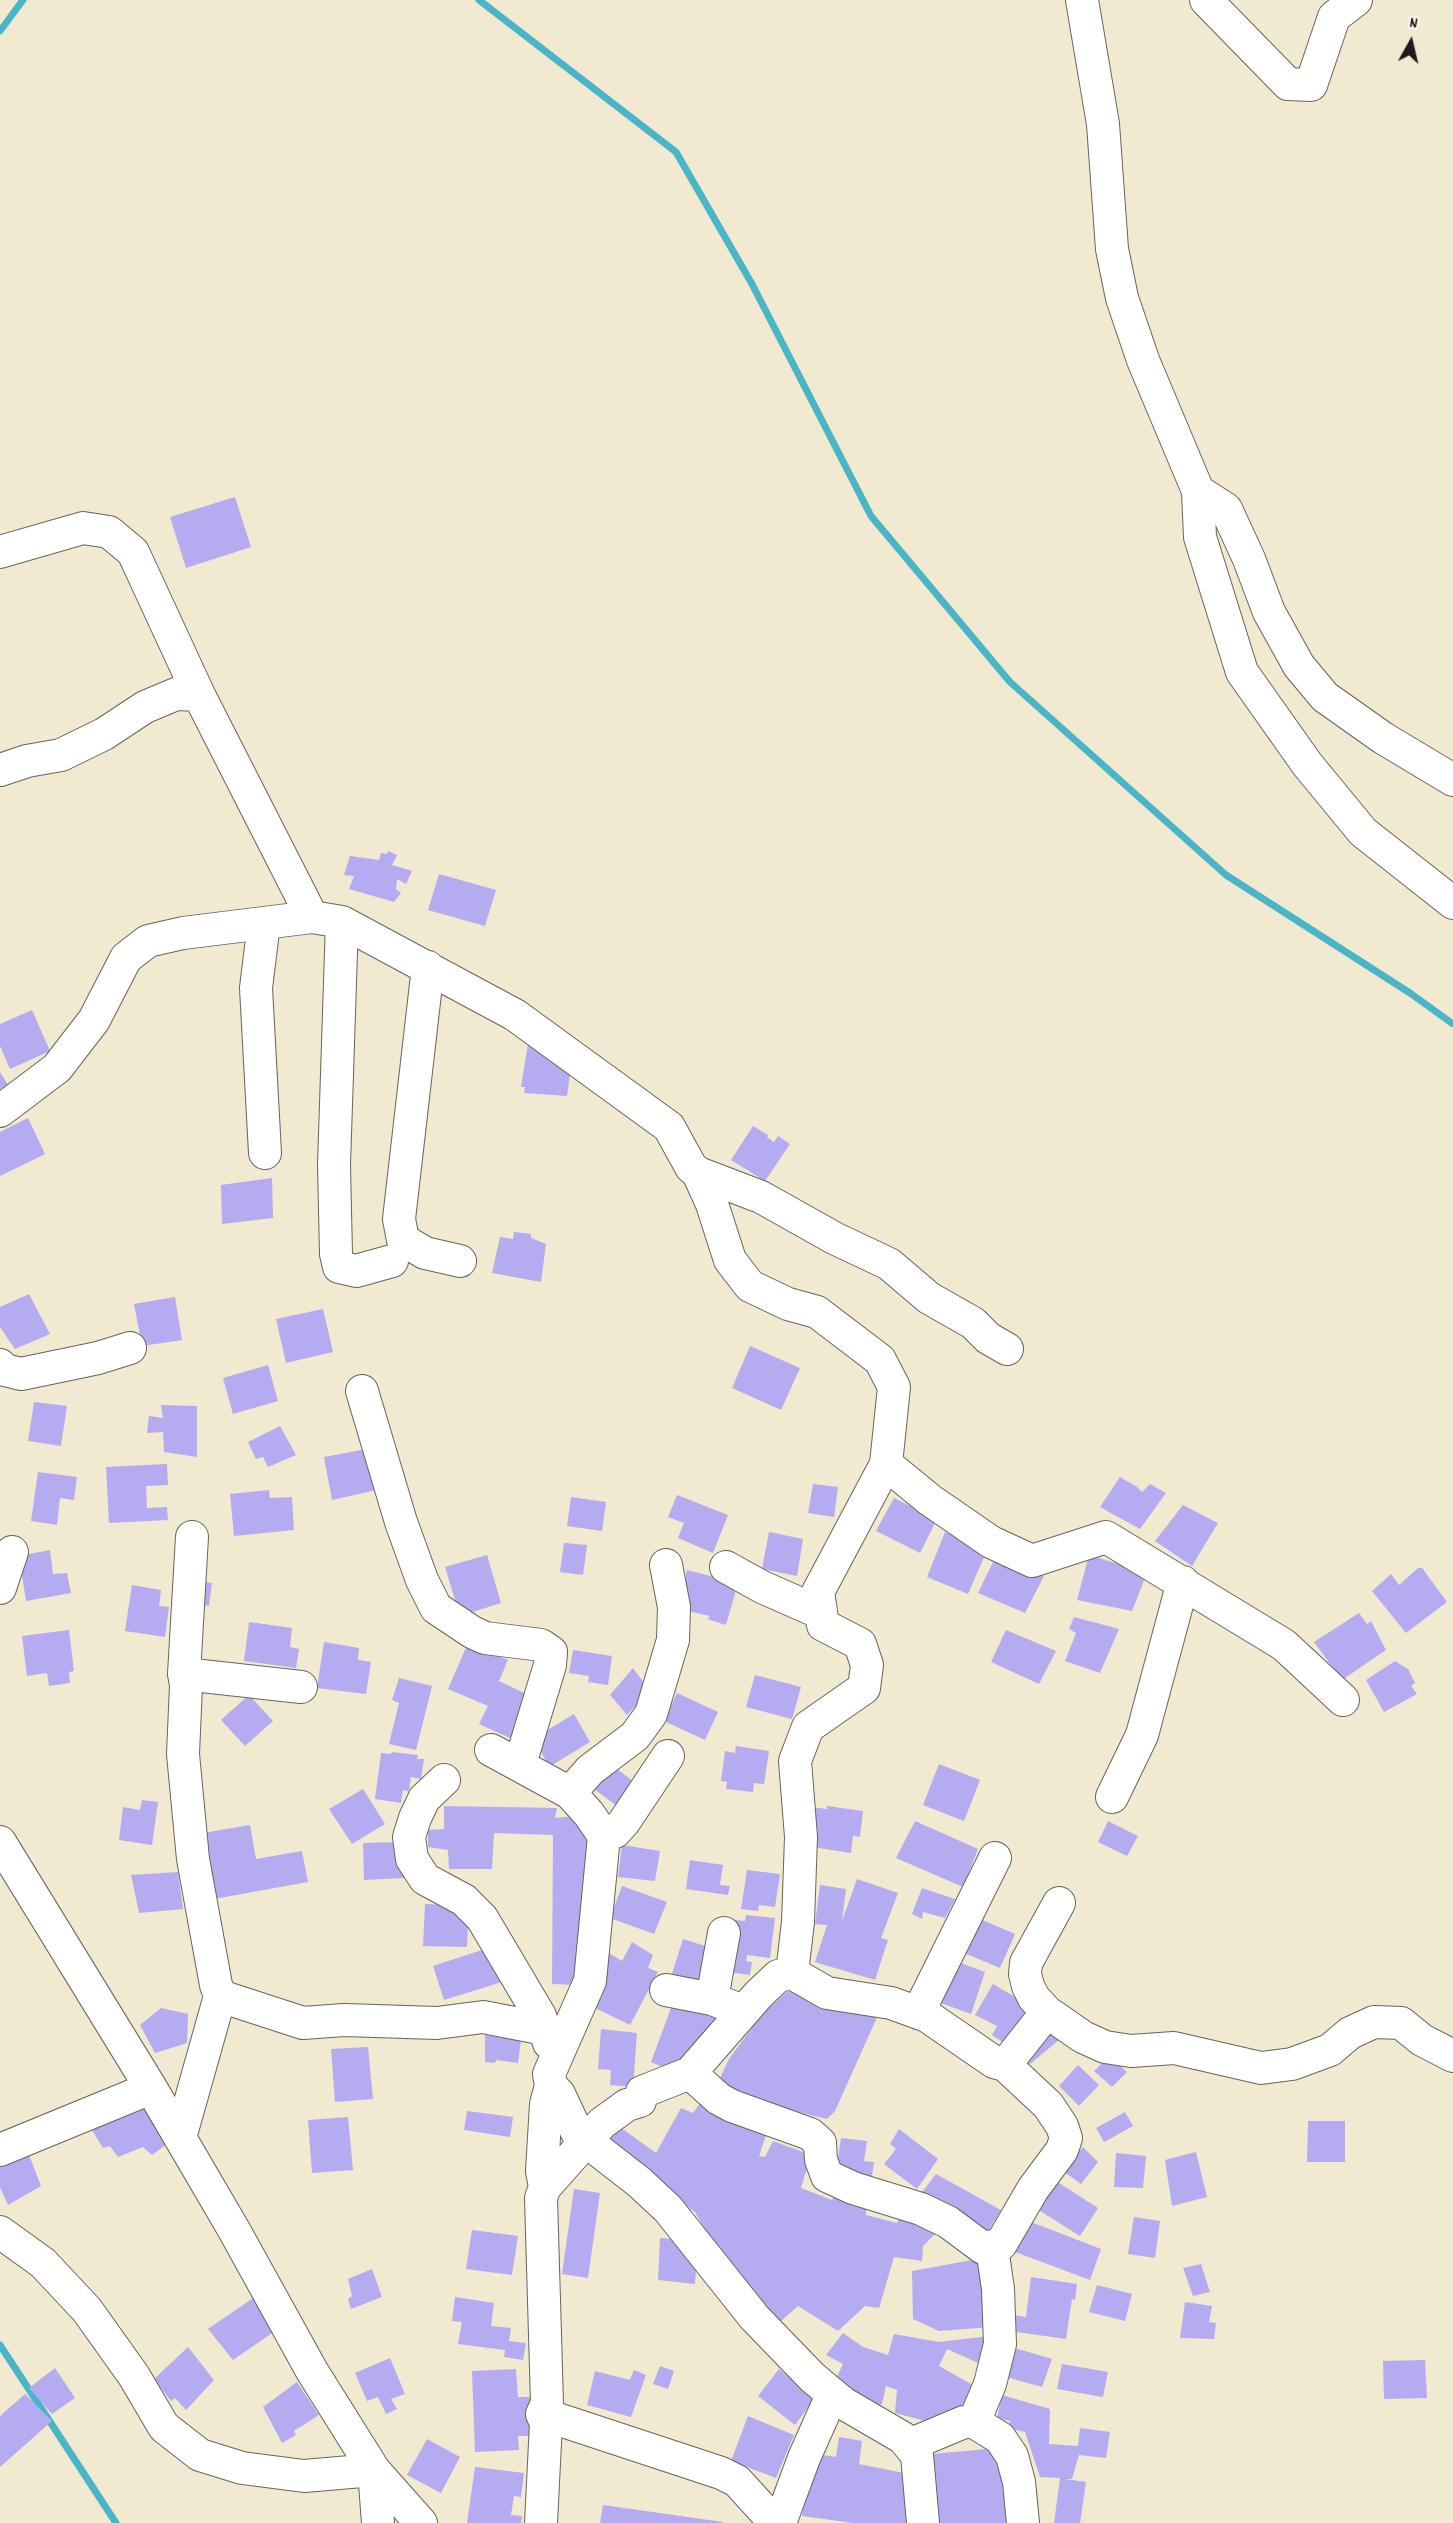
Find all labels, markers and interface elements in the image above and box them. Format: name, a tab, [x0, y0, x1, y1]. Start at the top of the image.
north arrow	[1381, 12, 1441, 72]
text: N	[1408, 12, 1419, 36]

